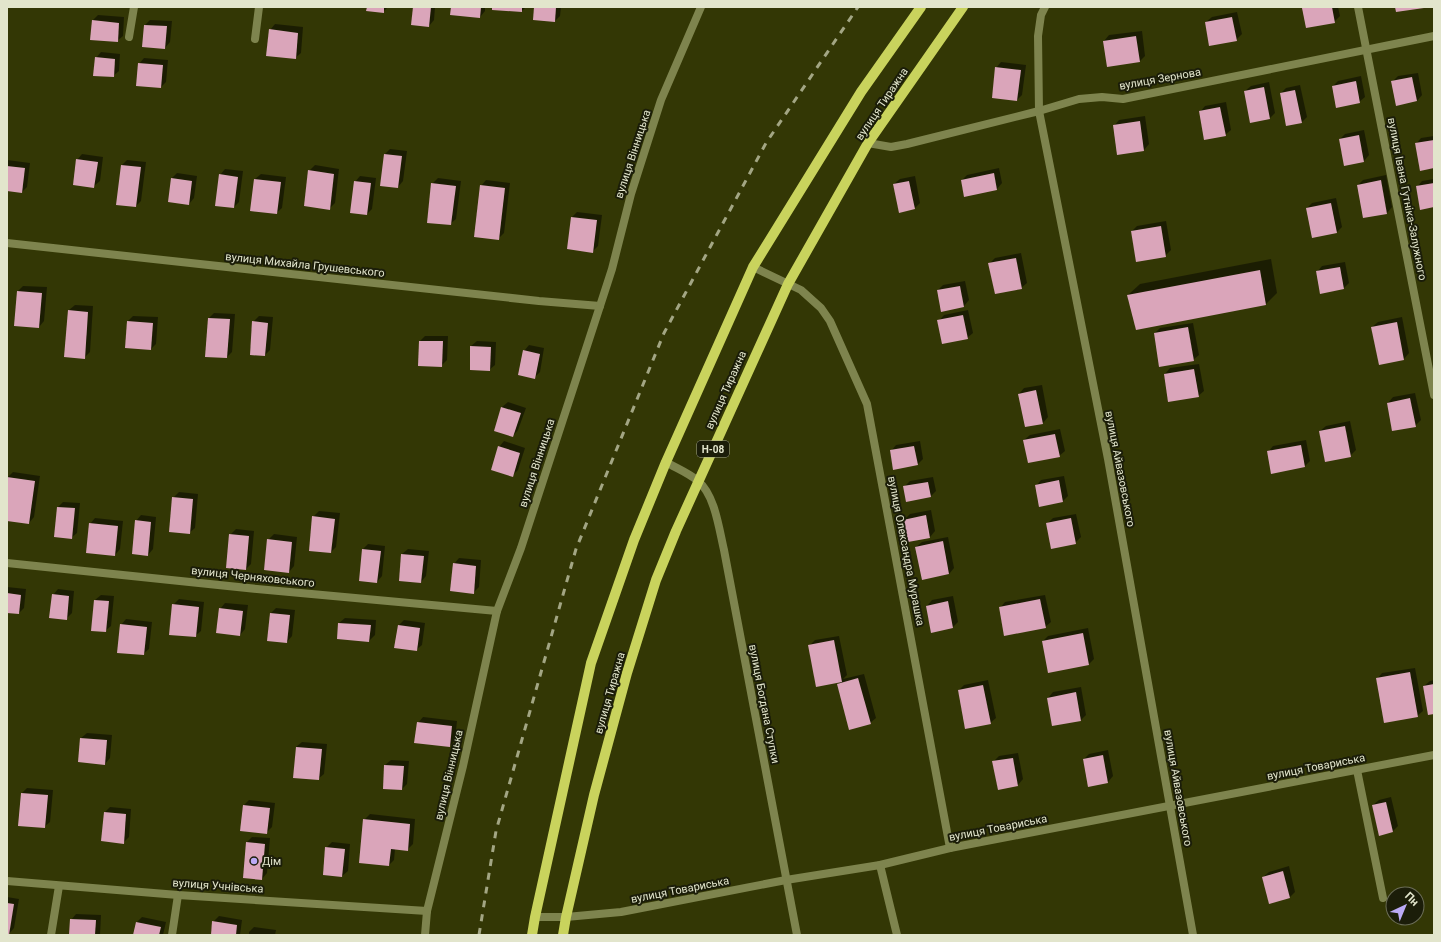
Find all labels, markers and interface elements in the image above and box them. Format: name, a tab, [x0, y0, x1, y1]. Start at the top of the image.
street label: вулиця Тиражна	[853, 65, 911, 143]
street label: вулиця Зернова	[1118, 65, 1202, 93]
street label: вулиця Вінницька	[613, 108, 653, 200]
street label: вулиця Івана Гутніка-Залужного	[1385, 117, 1429, 281]
street label: вулиця Михайла Грушевського	[225, 250, 385, 280]
street label: вулиця Тиражна	[703, 349, 749, 431]
street label: вулиця Айвазовського	[1102, 410, 1138, 528]
street label: вулиця Вінницька	[517, 417, 557, 509]
road number: Н-08	[697, 441, 729, 457]
street label: вулиця Олександра Мурашка	[885, 475, 927, 627]
street label: вулиця Черняховського	[191, 564, 315, 590]
street label: вулиця Богдана Ступки	[746, 643, 782, 765]
street label: вулиця Тиражна	[592, 651, 628, 735]
street label: вулиця Вінницька	[432, 729, 466, 821]
street label: вулиця Айвазовського	[1161, 729, 1195, 847]
street label: вулиця Товариська	[1266, 751, 1366, 783]
street label: вулиця Товариська	[948, 812, 1048, 844]
place label: Дім	[262, 855, 281, 868]
marker: Дім	[249, 856, 259, 866]
street label: вулиця Товариська	[630, 874, 730, 906]
street label: вулиця Учнівська	[172, 876, 264, 896]
north arrow	[1385, 886, 1425, 926]
text: Пн	[1402, 890, 1421, 909]

